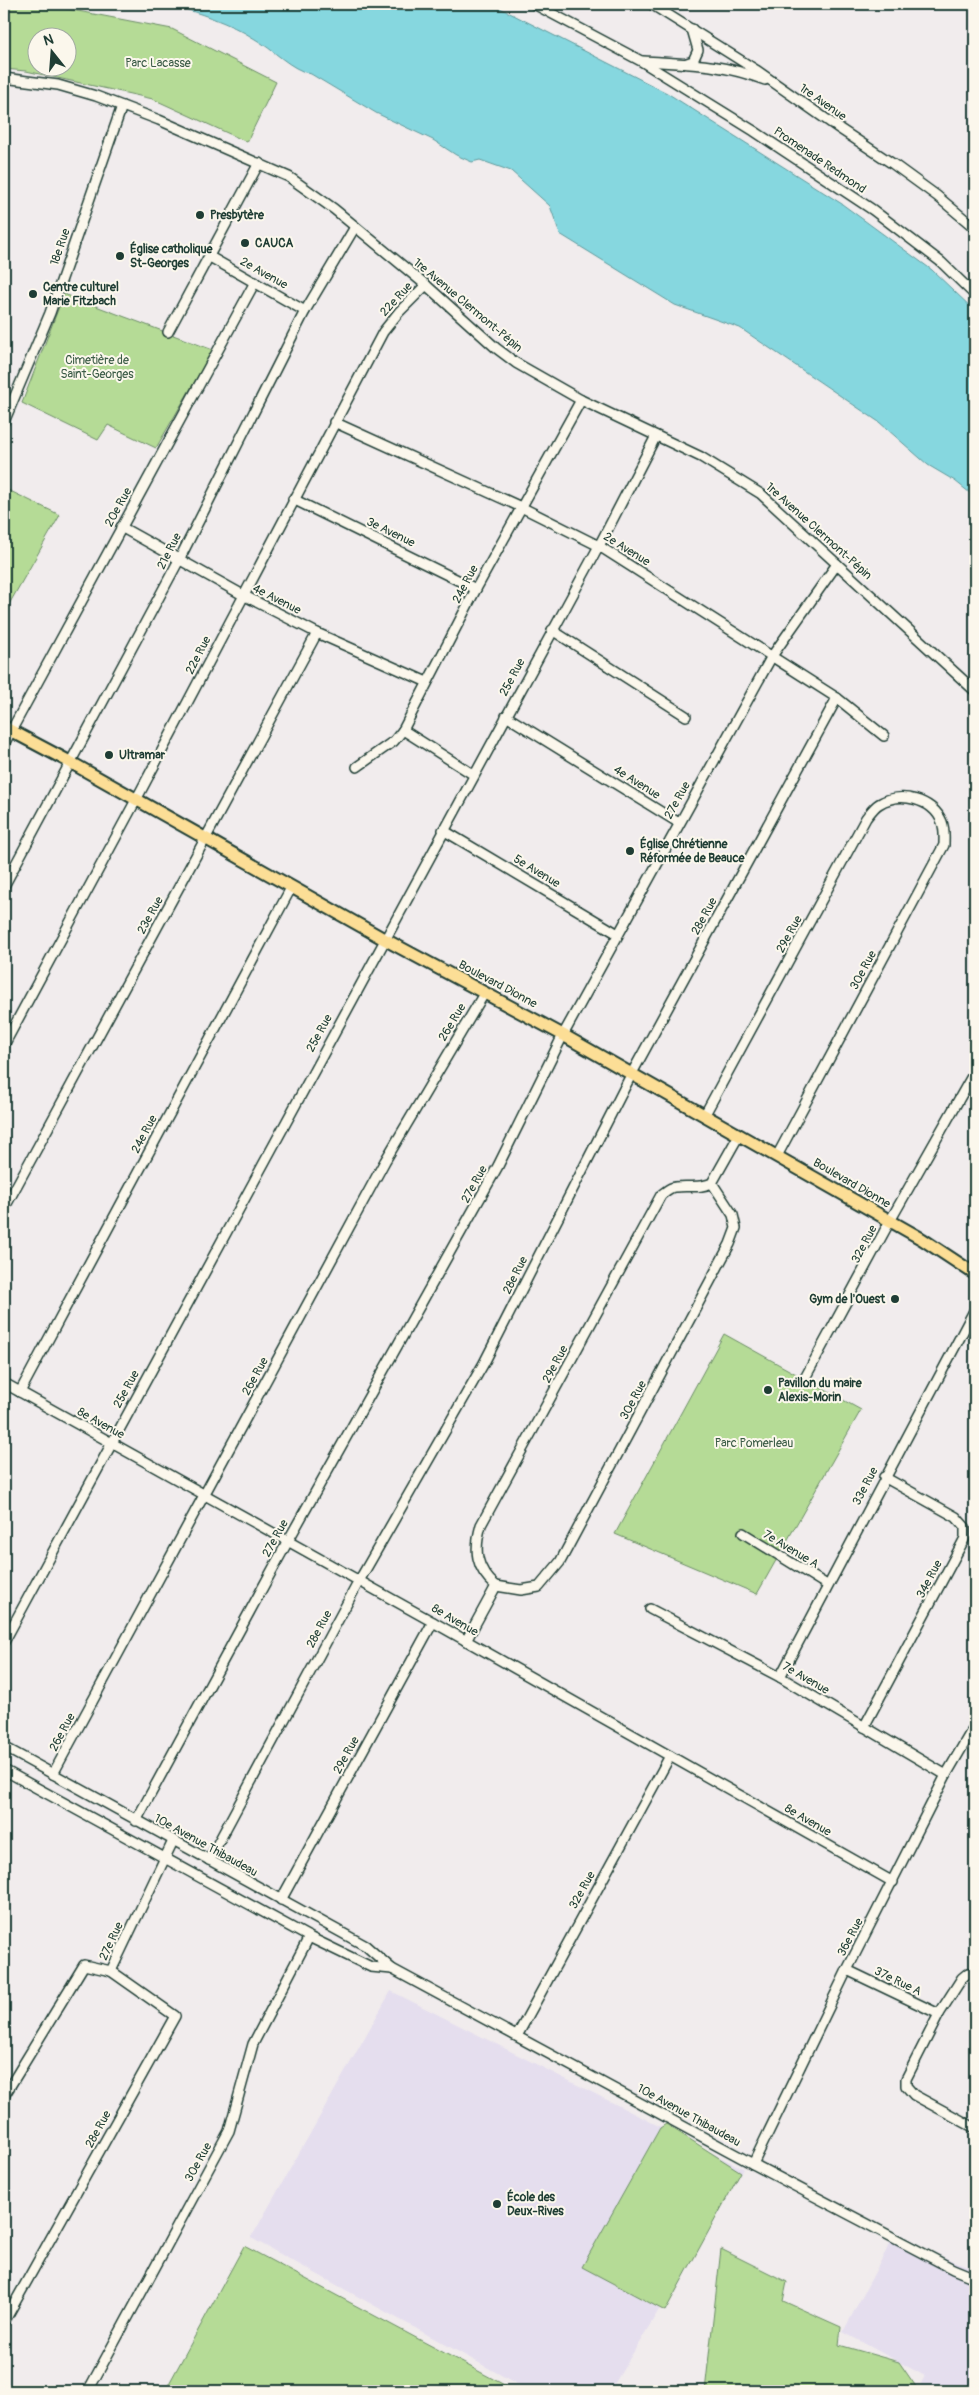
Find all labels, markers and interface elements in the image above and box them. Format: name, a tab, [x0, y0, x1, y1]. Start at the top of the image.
north arrow	[28, 28, 78, 78]
text: N	[41, 31, 55, 50]
park label: Parc Lacasse	[125, 56, 191, 71]
street label: 1re Avenue	[796, 81, 849, 124]
street label: Promenade Redmond	[771, 124, 869, 197]
place label: Presbytère	[210, 208, 265, 223]
marker: Presbytère	[194, 209, 206, 221]
street label: 18e Rue	[47, 227, 74, 268]
place label: CAUCA	[255, 236, 294, 251]
marker: CAUCA	[239, 237, 251, 249]
place label: Église catholique St-Georges	[130, 241, 214, 271]
marker: Église catholique St-Georges	[114, 250, 126, 262]
street label: 2e Avenue	[237, 254, 290, 293]
street label: 1re Avenue Clermont-Pépin	[410, 255, 526, 356]
street label: 22e Rue	[377, 279, 416, 319]
place label: Centre culturel Marie Fitzbach	[43, 280, 119, 309]
marker: Centre culturel Marie Fitzbach	[27, 288, 39, 300]
park label: Cimetière de Saint-Georges	[60, 353, 134, 382]
street label: 1re Avenue Clermont-Pépin	[762, 480, 875, 583]
street label: 20e Rue	[102, 485, 135, 529]
street label: 3e Avenue	[364, 514, 418, 551]
street label: 2e Avenue	[601, 529, 653, 570]
street label: 21e Rue	[154, 530, 185, 572]
street label: 24e Rue	[449, 563, 482, 606]
street label: 4e Avenue	[250, 581, 304, 618]
street label: 22e Rue	[182, 634, 214, 677]
street label: 25e Rue	[496, 656, 529, 699]
place label: Ultramar	[119, 748, 166, 763]
marker: Ultramar	[103, 749, 115, 761]
street label: 4e Avenue	[611, 762, 663, 803]
street label: 27e Rue	[661, 779, 694, 822]
place label: Église Chrétienne Réformée de Beauce	[640, 836, 745, 866]
marker: Église Chrétienne Réformée de Beauce	[624, 845, 636, 857]
street label: 5e Avenue	[511, 852, 563, 891]
street label: 23e Rue	[134, 894, 167, 937]
street label: 28e Rue	[688, 895, 721, 937]
street label: 29e Rue	[773, 913, 806, 956]
street label: 30e Rue	[847, 948, 880, 992]
street label: Boulevard Dionne	[456, 957, 540, 1012]
street label: 26e Rue	[435, 1001, 469, 1044]
street label: 25e Rue	[303, 1012, 336, 1055]
street label: 24e Rue	[128, 1113, 161, 1156]
street label: Boulevard Dionne	[810, 1155, 893, 1212]
street label: 27e Rue	[458, 1163, 491, 1206]
street label: 32e Rue	[848, 1223, 881, 1266]
street label: 28e Rue	[500, 1254, 531, 1297]
place label: Gym de l'Ouest	[809, 1292, 886, 1307]
marker: Gym de l'Ouest	[889, 1293, 901, 1305]
street label: 29e Rue	[539, 1343, 572, 1386]
street label: 26e Rue	[239, 1355, 272, 1398]
street label: 25e Rue	[110, 1368, 143, 1411]
place label: Pavillon du maire Alexis-Morin	[778, 1376, 863, 1405]
street label: 30e Rue	[617, 1378, 650, 1422]
marker: Pavillon du maire Alexis-Morin	[762, 1384, 774, 1396]
street label: 8e Avenue	[75, 1404, 127, 1443]
park label: Parc Pomerleau	[715, 1436, 793, 1451]
street label: 33e Rue	[849, 1465, 882, 1508]
street label: 27e Rue	[259, 1517, 292, 1560]
street label: 7e Avenue A	[760, 1527, 821, 1572]
street label: 34e Rue	[913, 1558, 946, 1601]
street label: 8e Avenue	[429, 1601, 481, 1640]
street label: 28e Rue	[303, 1608, 336, 1650]
street label: 7e Avenue	[780, 1659, 832, 1698]
street label: 26e Rue	[46, 1710, 79, 1754]
street label: 29e Rue	[330, 1734, 363, 1777]
street label: 8e Avenue	[782, 1801, 834, 1840]
street label: 10e Avenue Thibaudeau	[151, 1811, 260, 1880]
street label: 32e Rue	[566, 1869, 599, 1912]
street label: 36e Rue	[834, 1915, 867, 1959]
street label: 27e Rue	[96, 1920, 127, 1963]
street label: 37e Rue A	[872, 1964, 924, 1999]
street label: 10e Avenue Thibaudeau	[634, 2081, 743, 2150]
street label: 28e Rue	[82, 2108, 115, 2150]
street label: 30e Rue	[182, 2140, 215, 2184]
place label: École des Deux-Rives	[507, 2189, 564, 2219]
marker: École des Deux-Rives	[491, 2198, 503, 2210]

